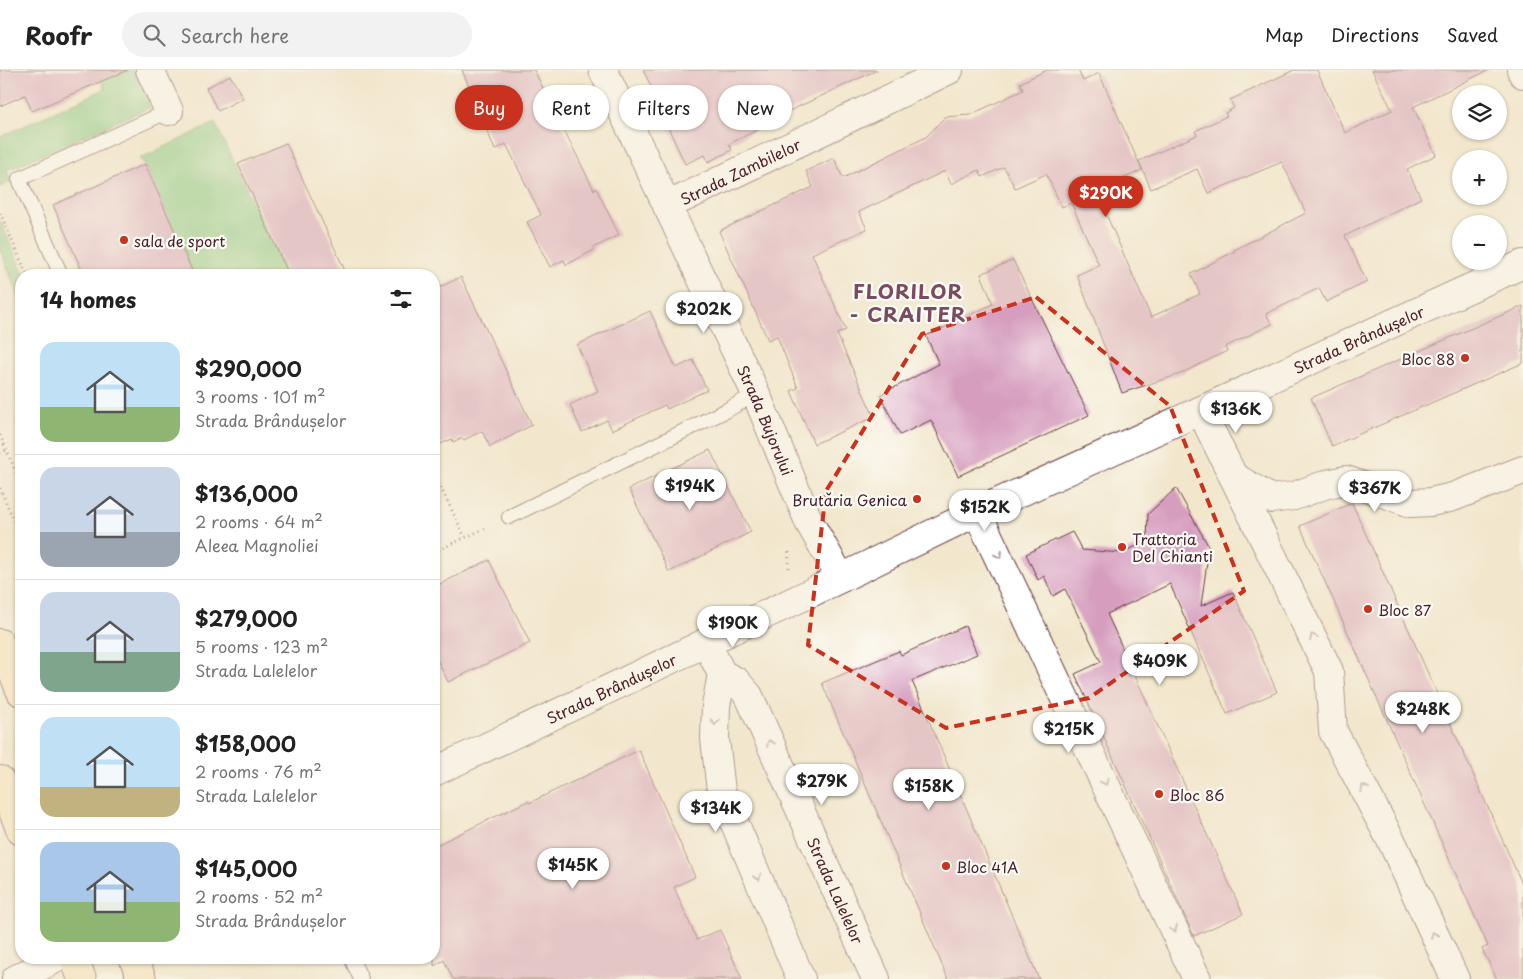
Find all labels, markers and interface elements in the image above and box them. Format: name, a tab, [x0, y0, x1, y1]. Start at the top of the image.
search box	[122, 12, 472, 57]
text: Roofr	[25, 17, 92, 53]
icon: search	[140, 21, 168, 49]
text: Search here	[180, 21, 289, 49]
text: Map	[1265, 21, 1303, 48]
text: Directions	[1331, 21, 1419, 48]
text: Saved	[1447, 21, 1498, 48]
chip: Buy	[455, 85, 523, 130]
chip: Rent	[533, 85, 609, 130]
chip: Filters	[619, 85, 708, 130]
chip: New	[718, 85, 792, 130]
map controls	[1452, 85, 1507, 270]
button: layers	[1452, 85, 1507, 140]
street label: Strada Zambilelor	[676, 132, 804, 210]
button: +	[1452, 150, 1507, 205]
pin: $290K	[1071, 176, 1141, 218]
text: $290K	[1079, 180, 1133, 204]
button: −	[1452, 215, 1507, 270]
place label: sala de sport	[134, 229, 225, 252]
marker: sala de sport	[118, 234, 130, 246]
district label: FLORILOR - CRAITER	[849, 276, 967, 329]
text: 14 homes	[40, 283, 136, 315]
icon: filters	[387, 285, 415, 313]
pin: $202K	[669, 292, 739, 334]
text: $202K	[677, 296, 731, 320]
street label: Strada Brândușelor	[1289, 299, 1428, 379]
place label: Bloc 88	[1400, 347, 1455, 370]
text: $290,000	[195, 352, 302, 384]
marker: Bloc 88	[1459, 352, 1471, 364]
street label: Strada Bujorului	[732, 361, 800, 479]
icon: home	[80, 362, 140, 422]
text: 3 rooms · 101 m²	[195, 384, 326, 408]
pin: $136K	[1201, 392, 1271, 434]
text: $136K	[1211, 396, 1261, 420]
text: Strada Brândușelor	[195, 408, 346, 432]
pin: $194K	[655, 468, 725, 511]
pin: $367K	[1340, 470, 1410, 513]
text: $194K	[665, 473, 715, 497]
text: $367K	[1349, 475, 1401, 499]
text: $136,000	[195, 477, 298, 509]
icon: home	[80, 487, 140, 547]
place label: Brutăria Genica	[792, 488, 908, 511]
pin: $152K	[950, 490, 1020, 532]
marker: Brutăria Genica	[911, 493, 923, 505]
text: $152K	[960, 494, 1010, 518]
text: 2 rooms · 64 m²	[195, 509, 323, 533]
place label: Trattoria Del Chianti	[1132, 527, 1213, 567]
text: Aleea Magnoliei	[195, 533, 319, 557]
marker: Trattoria Del Chianti	[1116, 541, 1128, 553]
one-way arrow	[993, 550, 1003, 559]
place label: Bloc 87	[1378, 598, 1432, 621]
text: $279,000	[195, 602, 298, 634]
marker: Bloc 87	[1362, 603, 1374, 615]
pin: $190K	[698, 606, 768, 648]
text: $190K	[708, 610, 758, 634]
icon: home	[80, 612, 140, 672]
text: 5 rooms · 123 m²	[195, 634, 328, 658]
one-way arrow	[1309, 634, 1319, 643]
pin: $409K	[1125, 644, 1195, 686]
street label: Strada Brândușelor	[542, 647, 680, 729]
text: $409K	[1133, 648, 1187, 672]
text: Strada Lalelelor	[195, 658, 317, 682]
pin: $248K	[1388, 692, 1458, 734]
text: $248K	[1396, 696, 1450, 720]
pin: $215K	[1034, 712, 1104, 754]
text: $215K	[1044, 716, 1094, 740]
one-way arrow	[710, 719, 721, 727]
text: $158,000	[195, 727, 296, 759]
icon: home	[80, 737, 140, 797]
one-way arrow	[766, 739, 777, 748]
text: 2 rooms · 76 m²	[195, 759, 322, 783]
pin: $279K	[787, 764, 857, 806]
text: $279K	[797, 768, 848, 792]
pin: $158K	[894, 768, 964, 811]
text: $158K	[904, 773, 954, 797]
one-way arrow	[1099, 777, 1109, 786]
text: Strada Lalelelor	[195, 783, 317, 807]
place label: Bloc 86	[1169, 783, 1224, 806]
one-way arrow	[1360, 785, 1370, 794]
marker: Bloc 86	[1153, 788, 1165, 800]
pin: $134K	[681, 790, 751, 833]
text: $134K	[691, 795, 742, 819]
street label: Strada Lalelelor	[802, 833, 870, 947]
pin: $145K	[538, 848, 608, 890]
text: $145,000	[195, 852, 297, 884]
text: $145K	[548, 852, 598, 876]
place label: Bloc 41A	[956, 855, 1018, 878]
marker: Bloc 41A	[940, 860, 952, 872]
icon: home	[80, 862, 140, 922]
one-way arrow	[751, 872, 762, 881]
text: 2 rooms · 52 m²	[195, 884, 323, 908]
text: Strada Brândușelor	[195, 908, 346, 932]
one-way arrow	[1167, 924, 1178, 933]
one-way arrow	[1430, 931, 1441, 940]

